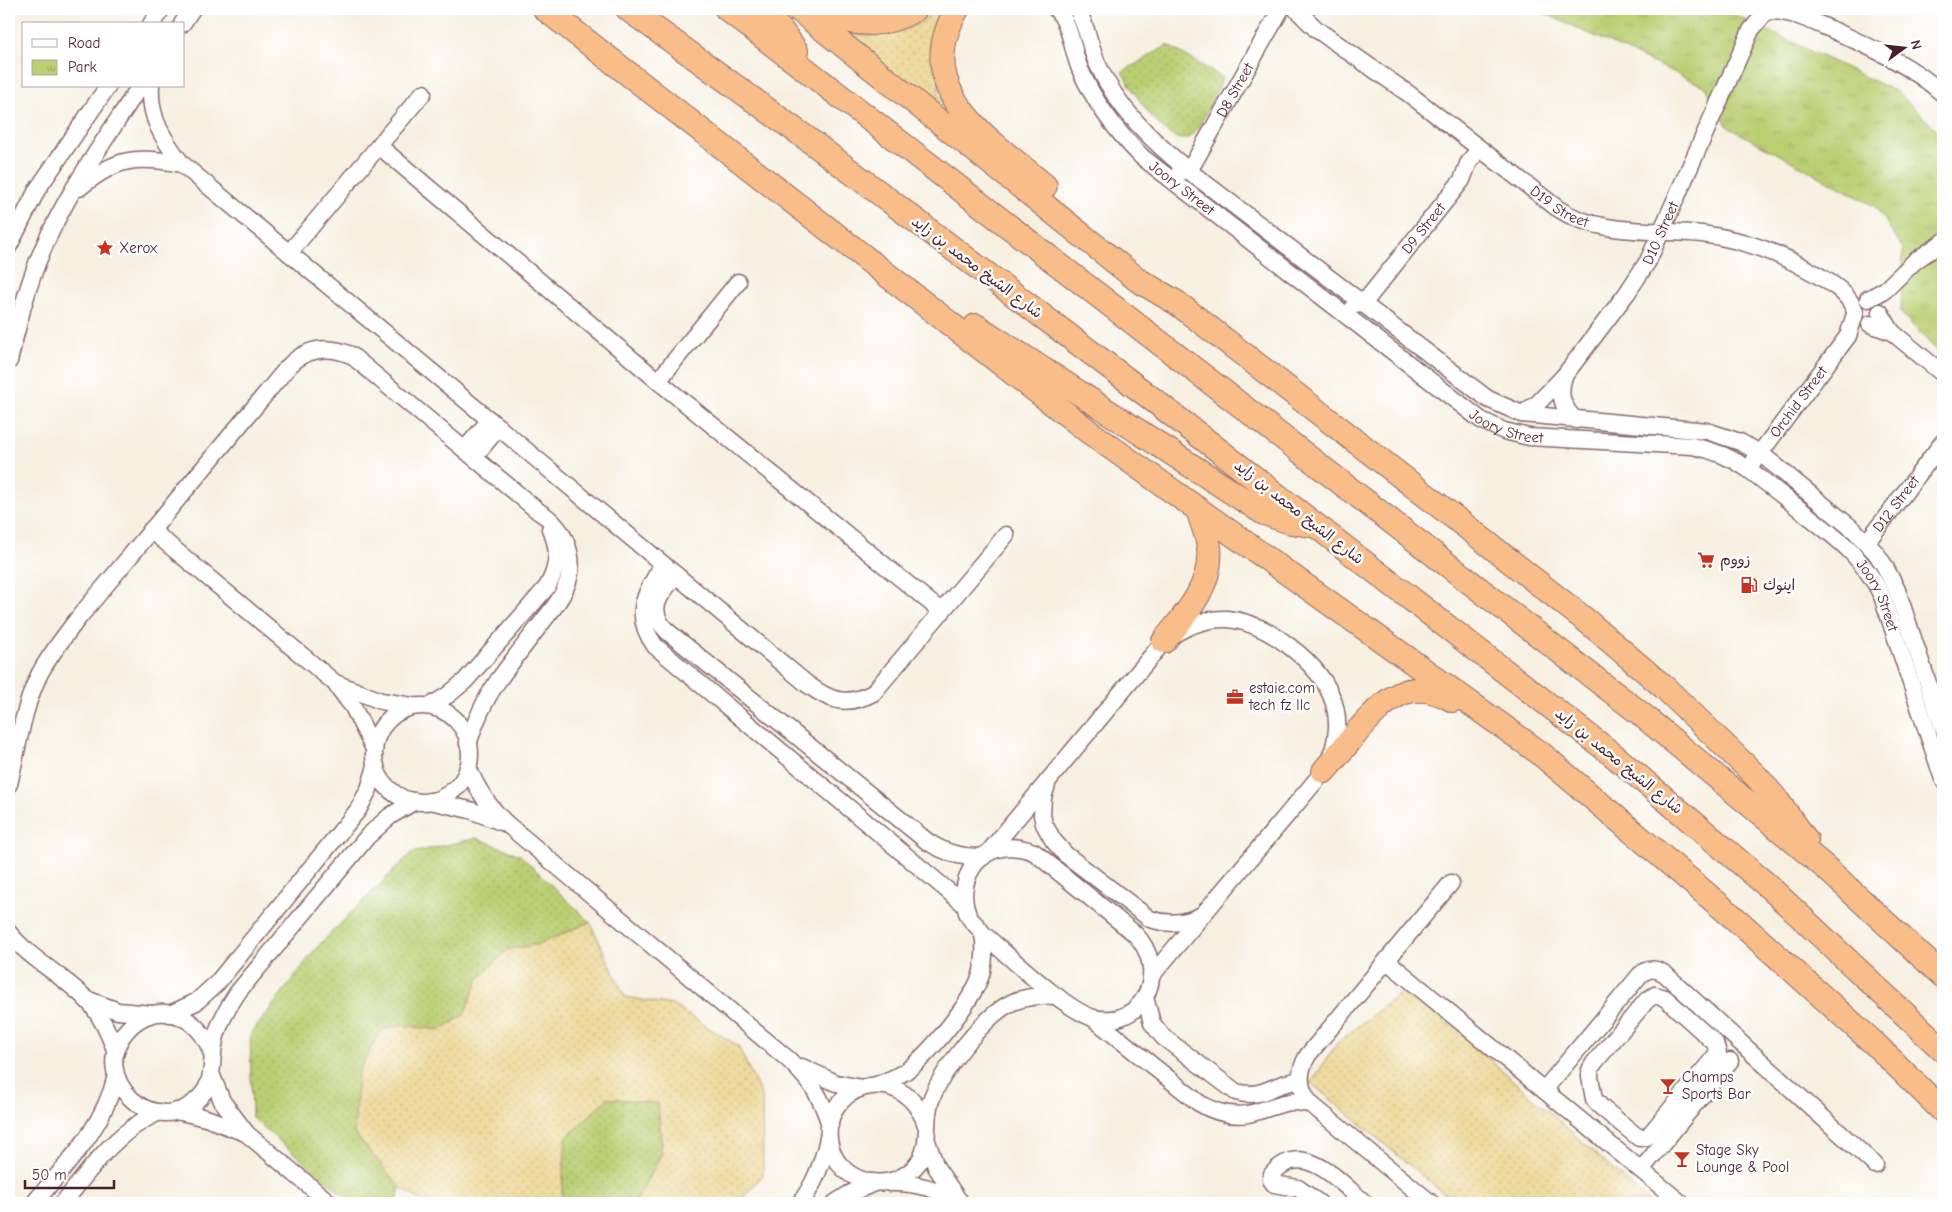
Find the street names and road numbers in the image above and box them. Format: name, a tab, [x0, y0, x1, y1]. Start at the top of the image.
street label: D8 Street	[1212, 59, 1258, 121]
street label: Joory Street	[1146, 157, 1219, 219]
street label: D19 Street	[1527, 182, 1591, 231]
street label: D10 Street	[1639, 198, 1683, 267]
street label: D9 Street	[1398, 199, 1450, 257]
street label: شارع الشيخ محمد بن زايد	[907, 212, 1046, 323]
street label: Orchid Street	[1766, 362, 1831, 441]
street label: Joory Street	[1466, 405, 1544, 447]
street label: شارع الشيخ محمد بن زايد	[1230, 456, 1367, 569]
street label: D12 Street	[1869, 472, 1924, 535]
street label: Joory Street	[1853, 556, 1902, 634]
street label: شارع الشيخ محمد بن زايد	[1551, 704, 1686, 819]

